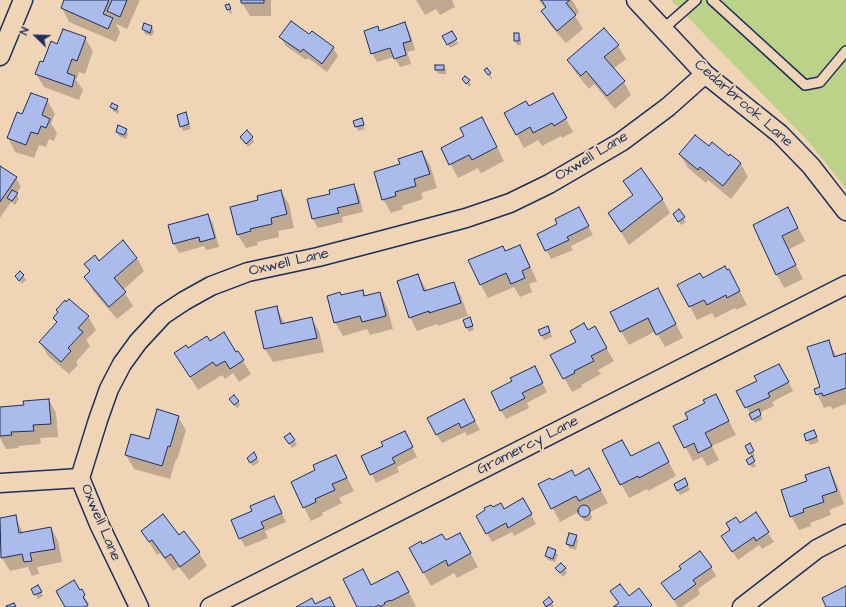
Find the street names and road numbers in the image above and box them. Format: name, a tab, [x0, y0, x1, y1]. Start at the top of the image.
street label: Cedarbrook Lane	[690, 56, 796, 152]
street label: Oxwell Lane	[552, 128, 632, 186]
street label: Oxwell Lane	[247, 245, 331, 281]
street label: Gramercy Lane	[474, 413, 582, 479]
street label: Oxwell Lane	[76, 482, 124, 564]

